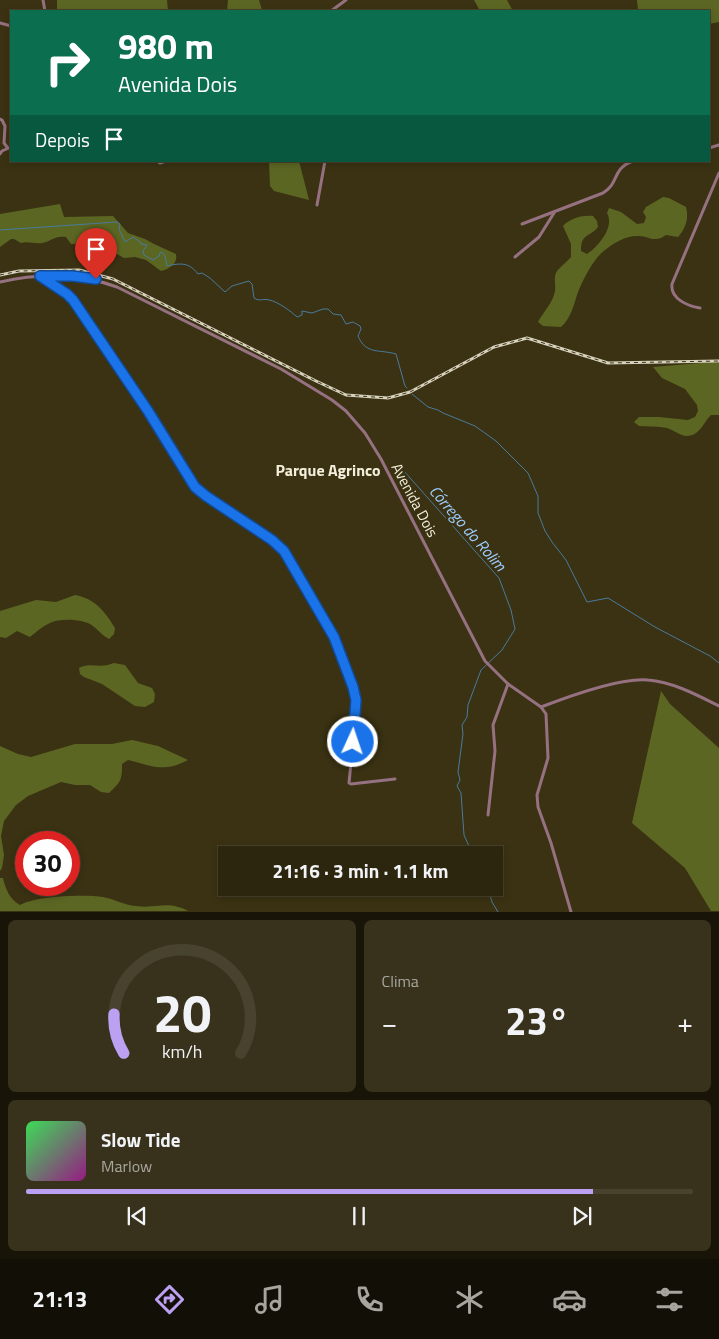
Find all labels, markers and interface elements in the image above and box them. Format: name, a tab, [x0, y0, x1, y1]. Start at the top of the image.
text: 980 m	[118, 19, 214, 73]
icon: right	[35, 30, 100, 95]
text: Avenida Dois	[118, 67, 237, 101]
text: Depois	[35, 125, 90, 154]
icon: arrive	[100, 125, 128, 153]
pin	[75, 228, 117, 279]
icon: arrive	[82, 235, 110, 263]
district label: Parque Agrinco	[275, 458, 381, 482]
street label: Avenida Dois	[386, 459, 444, 541]
water label: Córrego do Rolim	[424, 480, 513, 577]
position arrow	[326, 715, 378, 767]
speed limit sign: 30	[15, 831, 80, 896]
text: 21:16 · 3 min · 1.1 km	[272, 856, 449, 885]
text: Clima	[382, 969, 419, 993]
text: 20	[153, 973, 211, 1052]
text: 23°	[505, 992, 569, 1050]
text: −	[382, 1001, 397, 1044]
text: +	[677, 1001, 693, 1044]
text: km/h	[162, 1038, 202, 1065]
text: Slow Tide	[101, 1125, 180, 1154]
text: Marlow	[101, 1154, 152, 1178]
icon: previous	[123, 1202, 151, 1230]
icon: pause	[345, 1202, 373, 1230]
icon: next	[568, 1202, 596, 1230]
text: 21:13	[32, 1282, 87, 1316]
icon: directions	[152, 1282, 187, 1317]
icon: music	[252, 1282, 287, 1317]
icon: phone	[352, 1282, 387, 1317]
icon: climate	[452, 1282, 487, 1317]
icon: car	[552, 1282, 587, 1317]
icon: filters	[652, 1282, 687, 1317]

